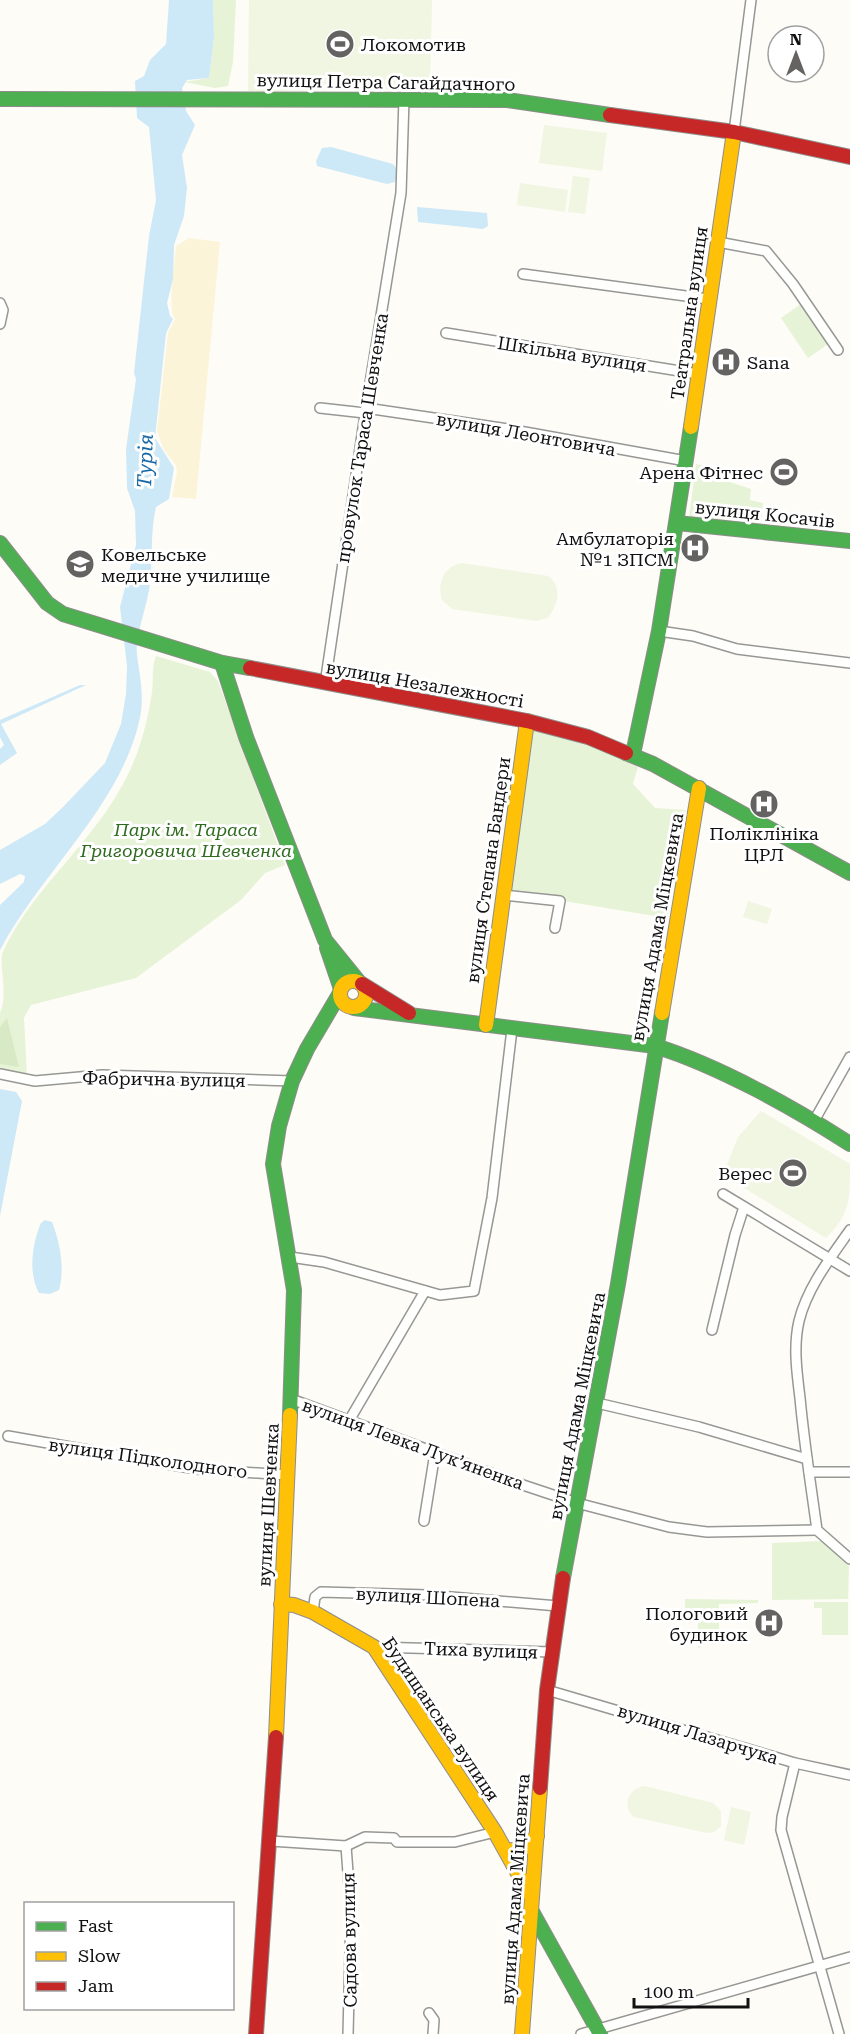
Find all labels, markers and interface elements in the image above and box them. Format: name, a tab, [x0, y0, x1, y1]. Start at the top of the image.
north arrow	[766, 24, 826, 84]
sports icon: Локомотив	[324, 28, 356, 60]
text: N	[790, 30, 802, 49]
place label: Локомотив	[361, 34, 466, 55]
street label: вулиця Петра Сагайдачного	[257, 69, 515, 95]
street label: Театральна вулиця	[666, 225, 712, 401]
street label: провулок Тараса Шевченка	[332, 311, 392, 564]
street label: Шкільна вулиця	[496, 332, 648, 376]
hospital icon: Sana	[710, 346, 742, 378]
place label: Sana	[747, 352, 790, 373]
street label: вулиця Леонтовича	[435, 408, 617, 460]
water label: Турія	[132, 433, 158, 489]
sports icon: Арена Фітнес	[768, 456, 800, 488]
place label: Арена Фітнес	[639, 462, 763, 483]
street label: вулиця Косачів	[694, 496, 836, 532]
place label: Амбулаторія №1 ЗПСМ	[556, 528, 674, 570]
hospital icon: Амбулаторія №1 ЗПСМ	[679, 532, 711, 564]
place label: Ковельське медичне училище	[101, 544, 270, 586]
school or university icon: Ковельське медичне училище	[64, 548, 96, 580]
street label: вулиця Незалежності	[324, 656, 526, 712]
street label: вулиця Степана Бандери	[462, 755, 514, 985]
hospital icon: Поліклініка ЦРЛ	[748, 788, 780, 820]
street label: вулиця Адама Міцкевича	[627, 811, 687, 1043]
park label: Парк ім. Тараса Григоровича Шевченка	[79, 819, 292, 861]
place label: Поліклініка ЦРЛ	[709, 823, 819, 865]
street label: Фабрична вулиця	[82, 1067, 246, 1091]
sports icon: Верес	[777, 1157, 809, 1189]
place label: Верес	[718, 1163, 772, 1184]
street label: вулиця Адама Міцкевича	[545, 1290, 609, 1522]
street label: вулиця Левка Лукʼяненка	[299, 1394, 527, 1494]
street label: вулиця Шевченка	[253, 1422, 283, 1587]
street label: вулиця Підколодного	[47, 1434, 249, 1482]
street label: вулиця Шопена	[355, 1583, 501, 1611]
place label: Пологовий будинок	[645, 1603, 748, 1645]
hospital icon: Пологовий будинок	[753, 1607, 785, 1639]
street label: Будищанська вулиця	[378, 1633, 504, 1805]
street label: Тиха вулиця	[424, 1638, 538, 1662]
street label: вулиця Лазарчука	[615, 1700, 781, 1768]
street label: вулиця Адама Міцкевича	[496, 1772, 534, 2005]
street label: Садова вулиця	[337, 1872, 361, 2008]
legend	[24, 1902, 234, 2010]
text: Fast	[78, 1915, 113, 1936]
text: Slow	[78, 1945, 120, 1966]
scale bar	[634, 1971, 748, 2009]
text: Jam	[78, 1975, 114, 1996]
text: 100 m	[643, 1981, 694, 2002]

